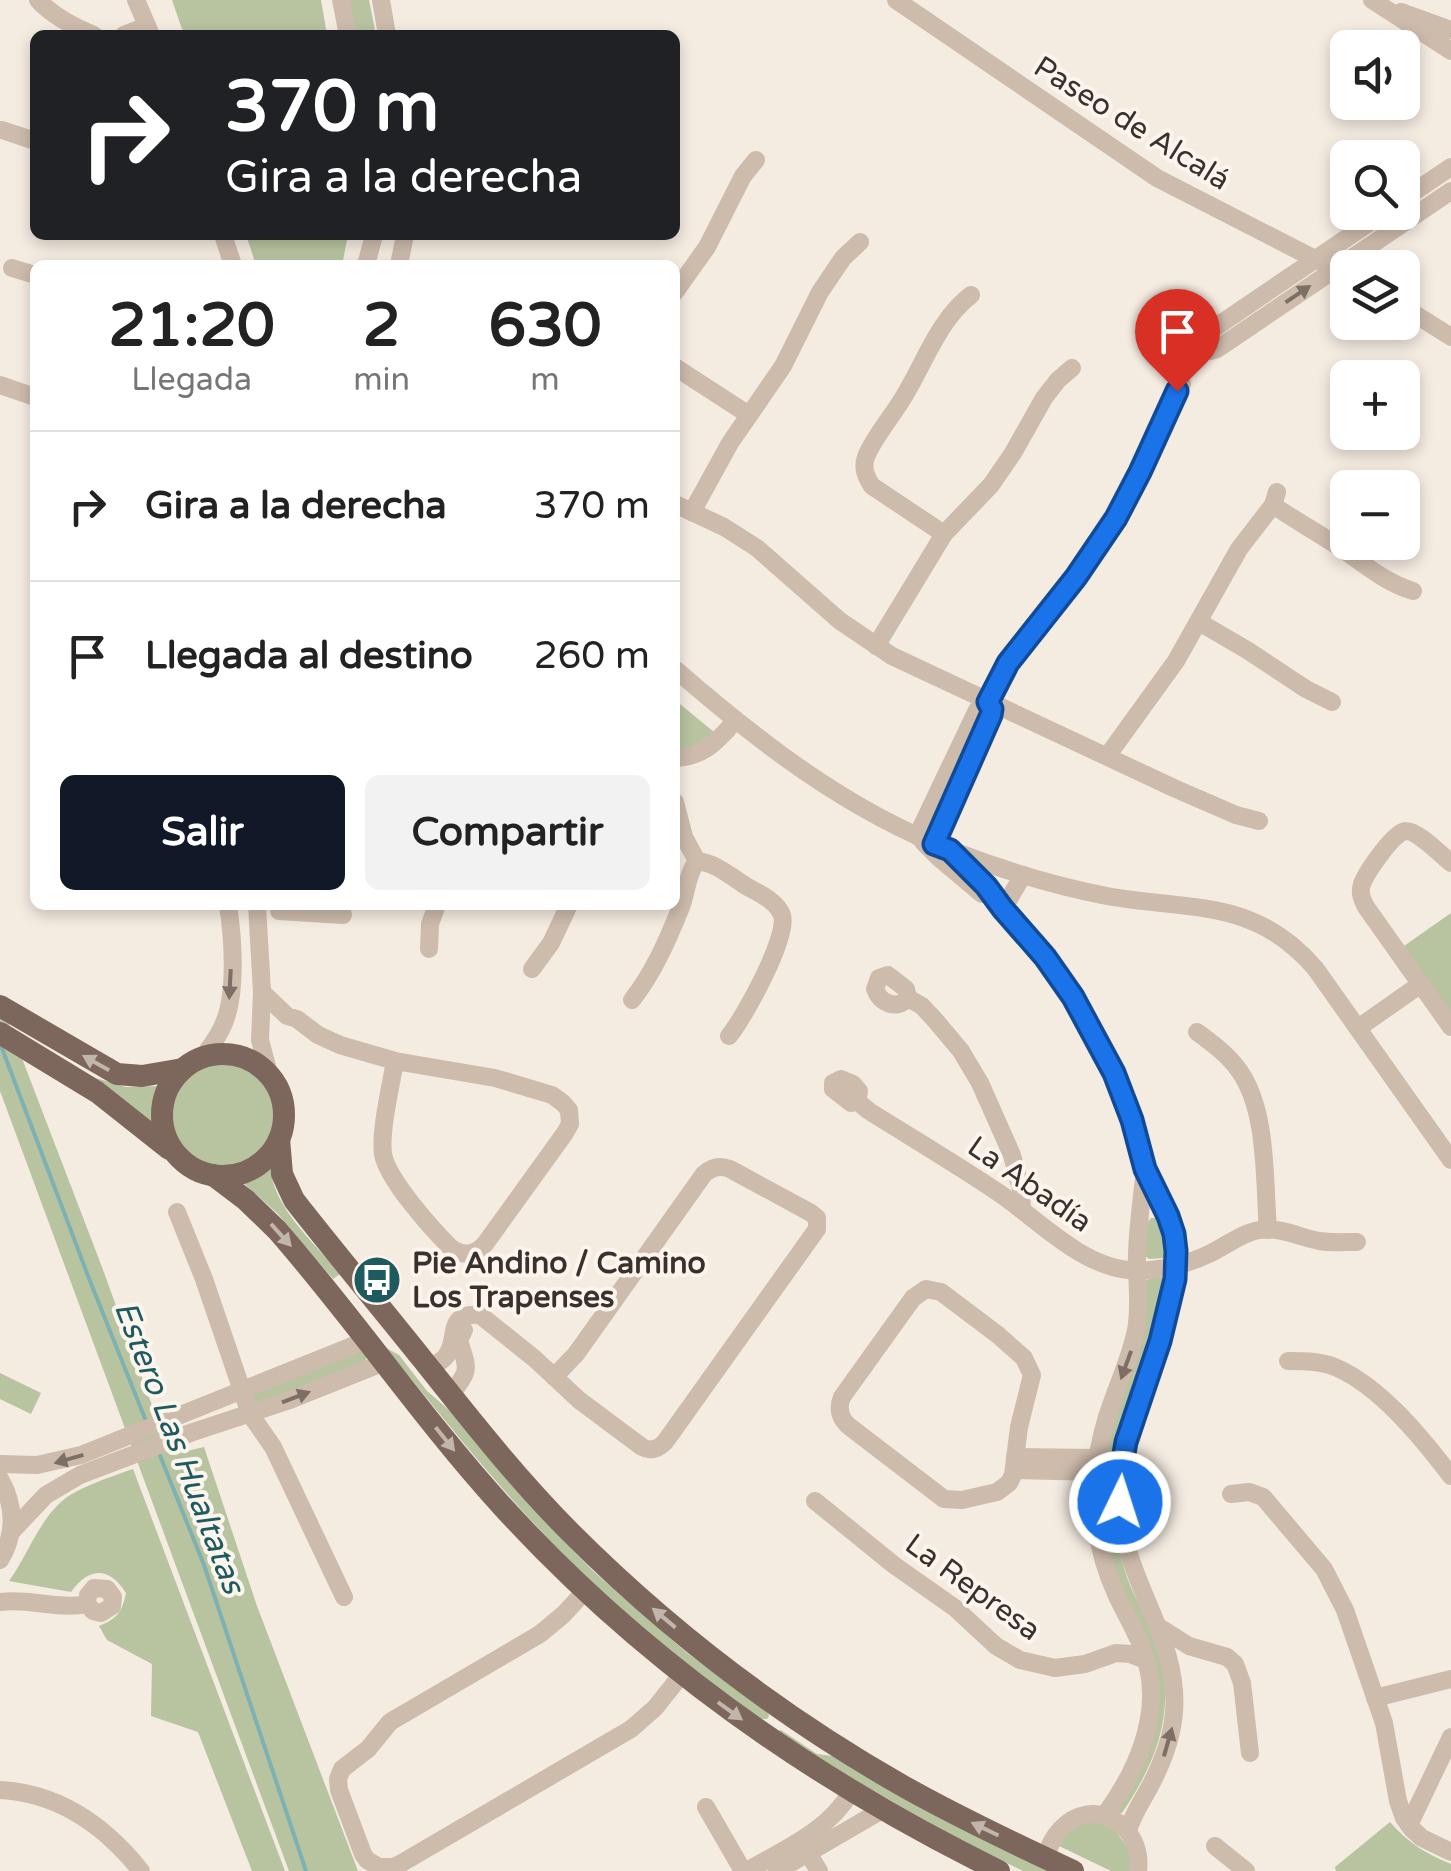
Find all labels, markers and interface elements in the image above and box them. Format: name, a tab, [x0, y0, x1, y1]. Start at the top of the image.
map controls	[1330, 30, 1420, 560]
button: sound	[1330, 30, 1420, 120]
street label: Paseo de Alcalá	[1027, 48, 1237, 199]
text: 370 m	[225, 66, 439, 150]
icon: right	[60, 70, 190, 200]
button: search	[1330, 140, 1420, 230]
text: Gira a la derecha	[225, 151, 582, 205]
button: layers	[1330, 250, 1420, 340]
one-way arrow	[1285, 286, 1312, 304]
pin	[1135, 289, 1220, 392]
text: 21:20	[108, 290, 275, 362]
text: 2	[363, 290, 400, 362]
text: 630	[488, 290, 602, 362]
icon: arrive	[1150, 304, 1205, 359]
button: +	[1330, 360, 1420, 450]
text: Llegada	[131, 361, 252, 399]
text: min	[353, 361, 410, 399]
text: m	[530, 361, 560, 399]
button: −	[1330, 470, 1420, 560]
icon: right	[60, 479, 115, 534]
text: Gira a la derecha	[145, 483, 447, 529]
text: 370 m	[534, 483, 650, 529]
icon: arrive	[60, 629, 115, 684]
text: Llegada al destino	[145, 633, 473, 679]
text: 260 m	[534, 633, 650, 679]
button: Salir	[60, 775, 345, 890]
button: Compartir	[365, 775, 650, 890]
one-way arrow	[222, 969, 238, 1001]
one-way arrow	[81, 1054, 110, 1071]
street label: La Abadía	[960, 1128, 1099, 1241]
one-way arrow	[270, 1222, 292, 1247]
place label: Pie Andino / Camino Los Trapenses	[412, 1245, 706, 1316]
bus stop icon: Pie Andino / Camino Los Trapenses	[351, 1254, 403, 1306]
water label: Estero Las Hualtatas	[106, 1296, 253, 1601]
one-way arrow	[1117, 1351, 1132, 1381]
one-way arrow	[281, 1389, 311, 1404]
one-way arrow	[434, 1426, 455, 1451]
position arrow	[1068, 1450, 1172, 1554]
one-way arrow	[53, 1452, 83, 1467]
street label: La Represa	[898, 1526, 1048, 1649]
one-way arrow	[652, 1608, 677, 1629]
one-way arrow	[717, 1700, 743, 1720]
one-way arrow	[1160, 1727, 1176, 1758]
one-way arrow	[970, 1820, 999, 1837]

